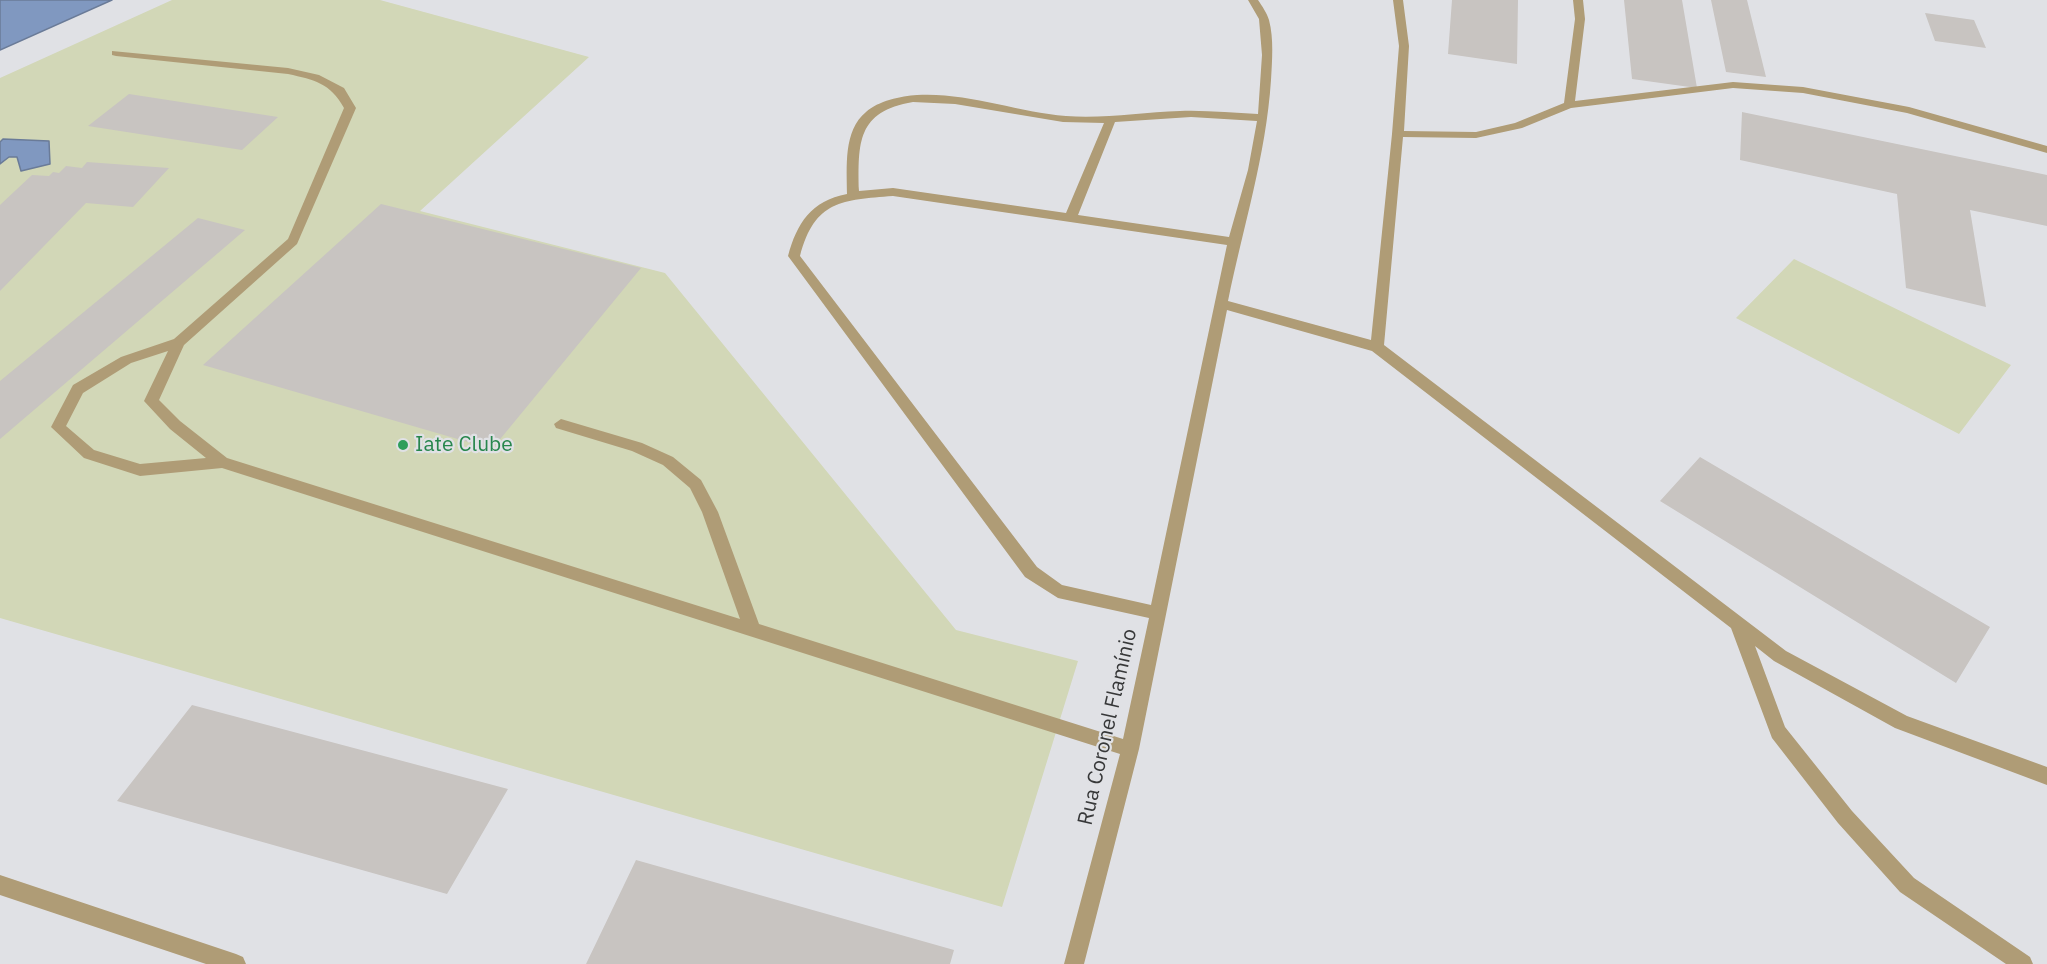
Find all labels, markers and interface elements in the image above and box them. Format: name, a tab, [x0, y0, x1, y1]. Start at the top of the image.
place label: Iate Clube	[415, 432, 513, 458]
marker: Iate Clube	[396, 438, 410, 452]
street label: Rua Coronel Flamínio	[1073, 626, 1143, 828]

